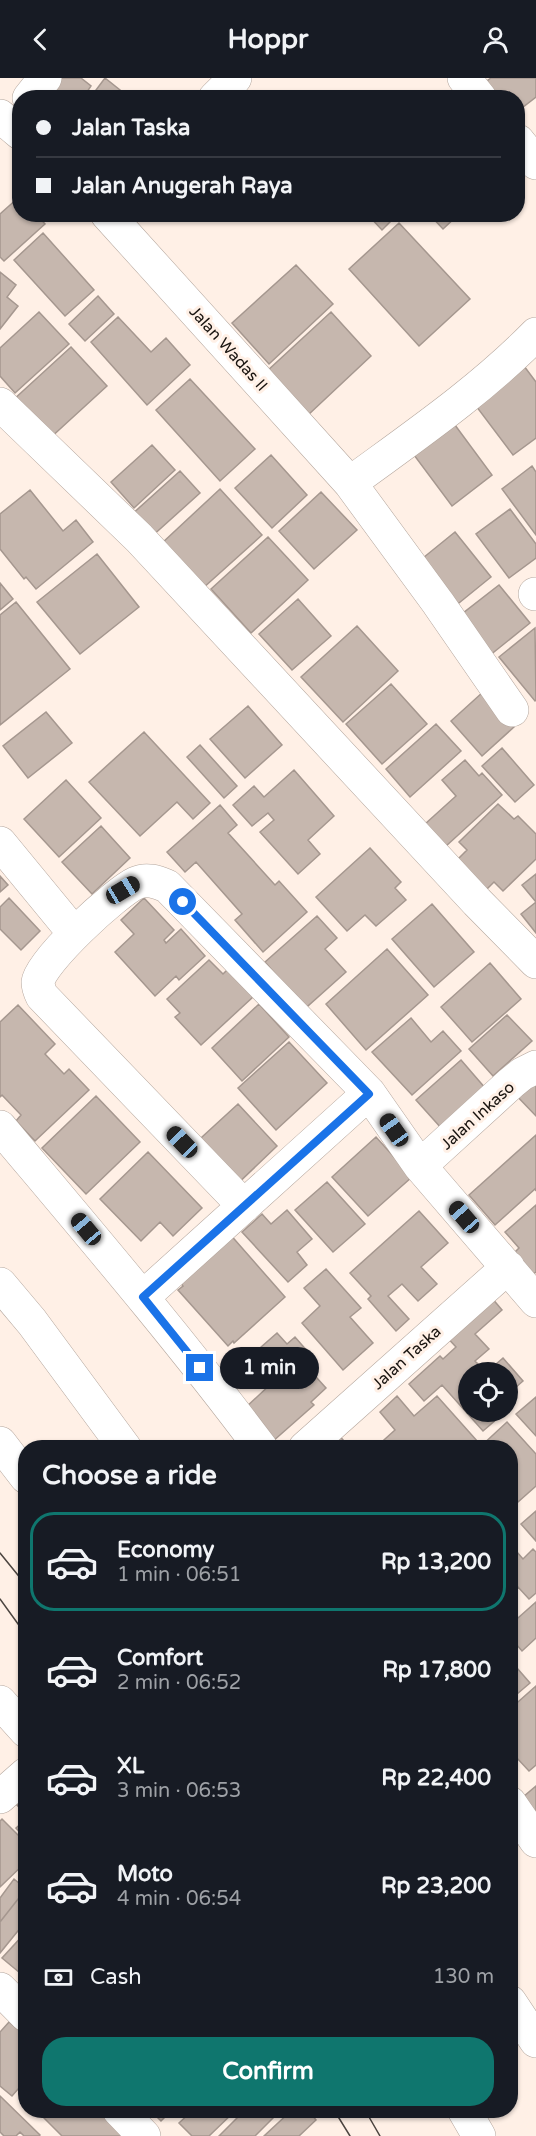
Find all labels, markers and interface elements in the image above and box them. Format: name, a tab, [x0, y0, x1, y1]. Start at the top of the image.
icon: back	[24, 23, 57, 56]
text: Hoppr	[228, 23, 308, 56]
icon: person	[479, 23, 512, 56]
text: Jalan Taska	[72, 115, 190, 141]
text: Jalan Anugerah Raya	[72, 173, 293, 199]
street label: Jalan Wadas II	[185, 302, 272, 395]
car	[103, 873, 143, 907]
route start	[169, 888, 196, 915]
street label: Jalan Inkaso	[437, 1077, 519, 1154]
car	[376, 1110, 412, 1150]
car	[163, 1123, 201, 1161]
car	[445, 1198, 483, 1236]
car	[68, 1209, 104, 1249]
street label: Jalan Taska	[368, 1322, 445, 1394]
callout: 1 min	[221, 1347, 320, 1389]
route end	[186, 1354, 213, 1381]
text: 1 min	[243, 1356, 296, 1380]
map controls	[458, 1362, 518, 1422]
button: locate	[458, 1362, 518, 1422]
text: Choose a ride	[42, 1459, 217, 1492]
icon: car	[45, 1535, 99, 1589]
text: Economy	[117, 1537, 214, 1563]
text: Rp 13,200	[381, 1549, 491, 1575]
text: 1 min · 06:51	[117, 1563, 241, 1587]
icon: car	[45, 1643, 99, 1697]
text: Comfort	[117, 1645, 203, 1671]
text: Rp 17,800	[382, 1657, 491, 1683]
text: 2 min · 06:52	[117, 1671, 241, 1695]
icon: car	[45, 1751, 99, 1805]
text: XL	[117, 1753, 144, 1779]
text: Rp 22,400	[381, 1765, 491, 1791]
text: 3 min · 06:53	[117, 1779, 241, 1803]
icon: car	[45, 1859, 99, 1913]
text: Moto	[117, 1861, 173, 1887]
text: Rp 23,200	[381, 1873, 491, 1899]
text: 4 min · 06:54	[117, 1887, 241, 1911]
icon: cash	[42, 1961, 75, 1994]
text: Cash	[90, 1964, 142, 1990]
text: 130 m	[433, 1965, 494, 1989]
button: Confirm	[42, 2037, 494, 2106]

